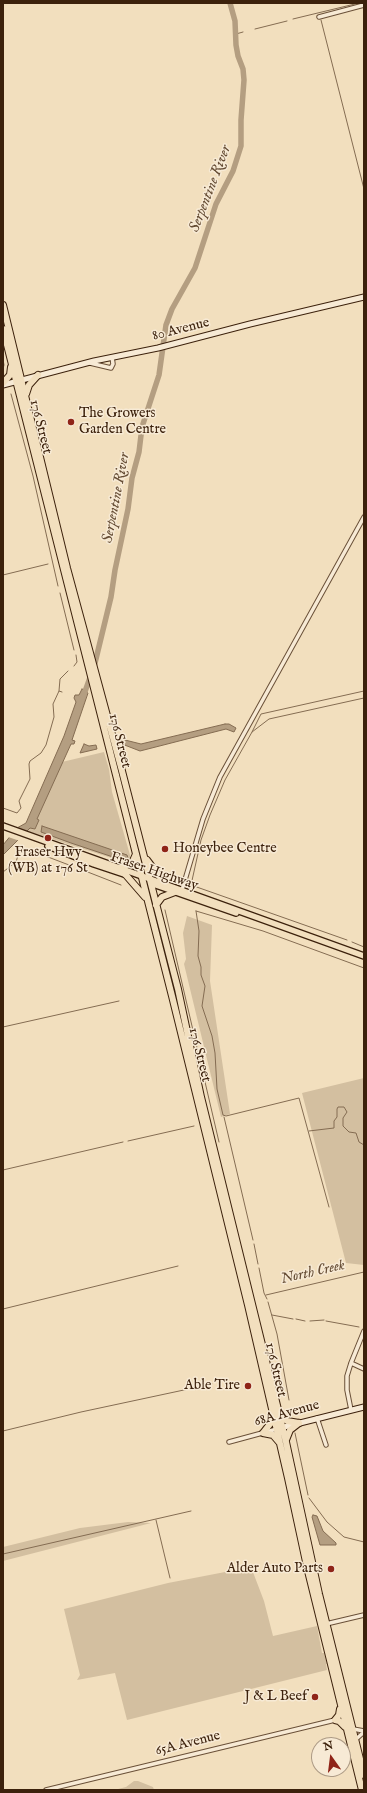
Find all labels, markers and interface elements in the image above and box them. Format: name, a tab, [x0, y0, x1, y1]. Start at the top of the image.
water label: Serpentine River	[186, 143, 236, 235]
street label: 80 Avenue	[151, 315, 211, 345]
street label: 176 Street	[25, 398, 55, 456]
place label: The Growers Garden Centre	[79, 406, 166, 438]
marker: The Growers Garden Centre	[66, 417, 76, 427]
water label: Serpentine River	[99, 451, 135, 545]
street label: 176 Street	[104, 712, 134, 770]
marker: Fraser Hwy (WB) at 176 St	[43, 833, 53, 843]
place label: Honeybee Centre	[173, 841, 277, 857]
marker: Honeybee Centre	[160, 844, 170, 854]
place label: Fraser Hwy (WB) at 176 St	[8, 845, 88, 878]
street label: Fraser Highway	[108, 849, 200, 895]
street label: 176 Street	[184, 1026, 214, 1084]
water label: North Creek	[279, 1257, 347, 1289]
street label: 176 Street	[261, 1341, 289, 1399]
place label: Able Tire	[184, 1378, 240, 1394]
marker: Able Tire	[243, 1381, 253, 1391]
street label: 68A Avenue	[253, 1397, 321, 1431]
place label: Alder Auto Parts	[227, 1561, 323, 1577]
marker: Alder Auto Parts	[326, 1564, 336, 1574]
place label: J & L Beef	[244, 1689, 307, 1705]
marker: J & L Beef	[310, 1692, 320, 1702]
street label: 65A Avenue	[154, 1728, 222, 1760]
north arrow	[311, 1737, 351, 1777]
text: N	[322, 1738, 335, 1754]

